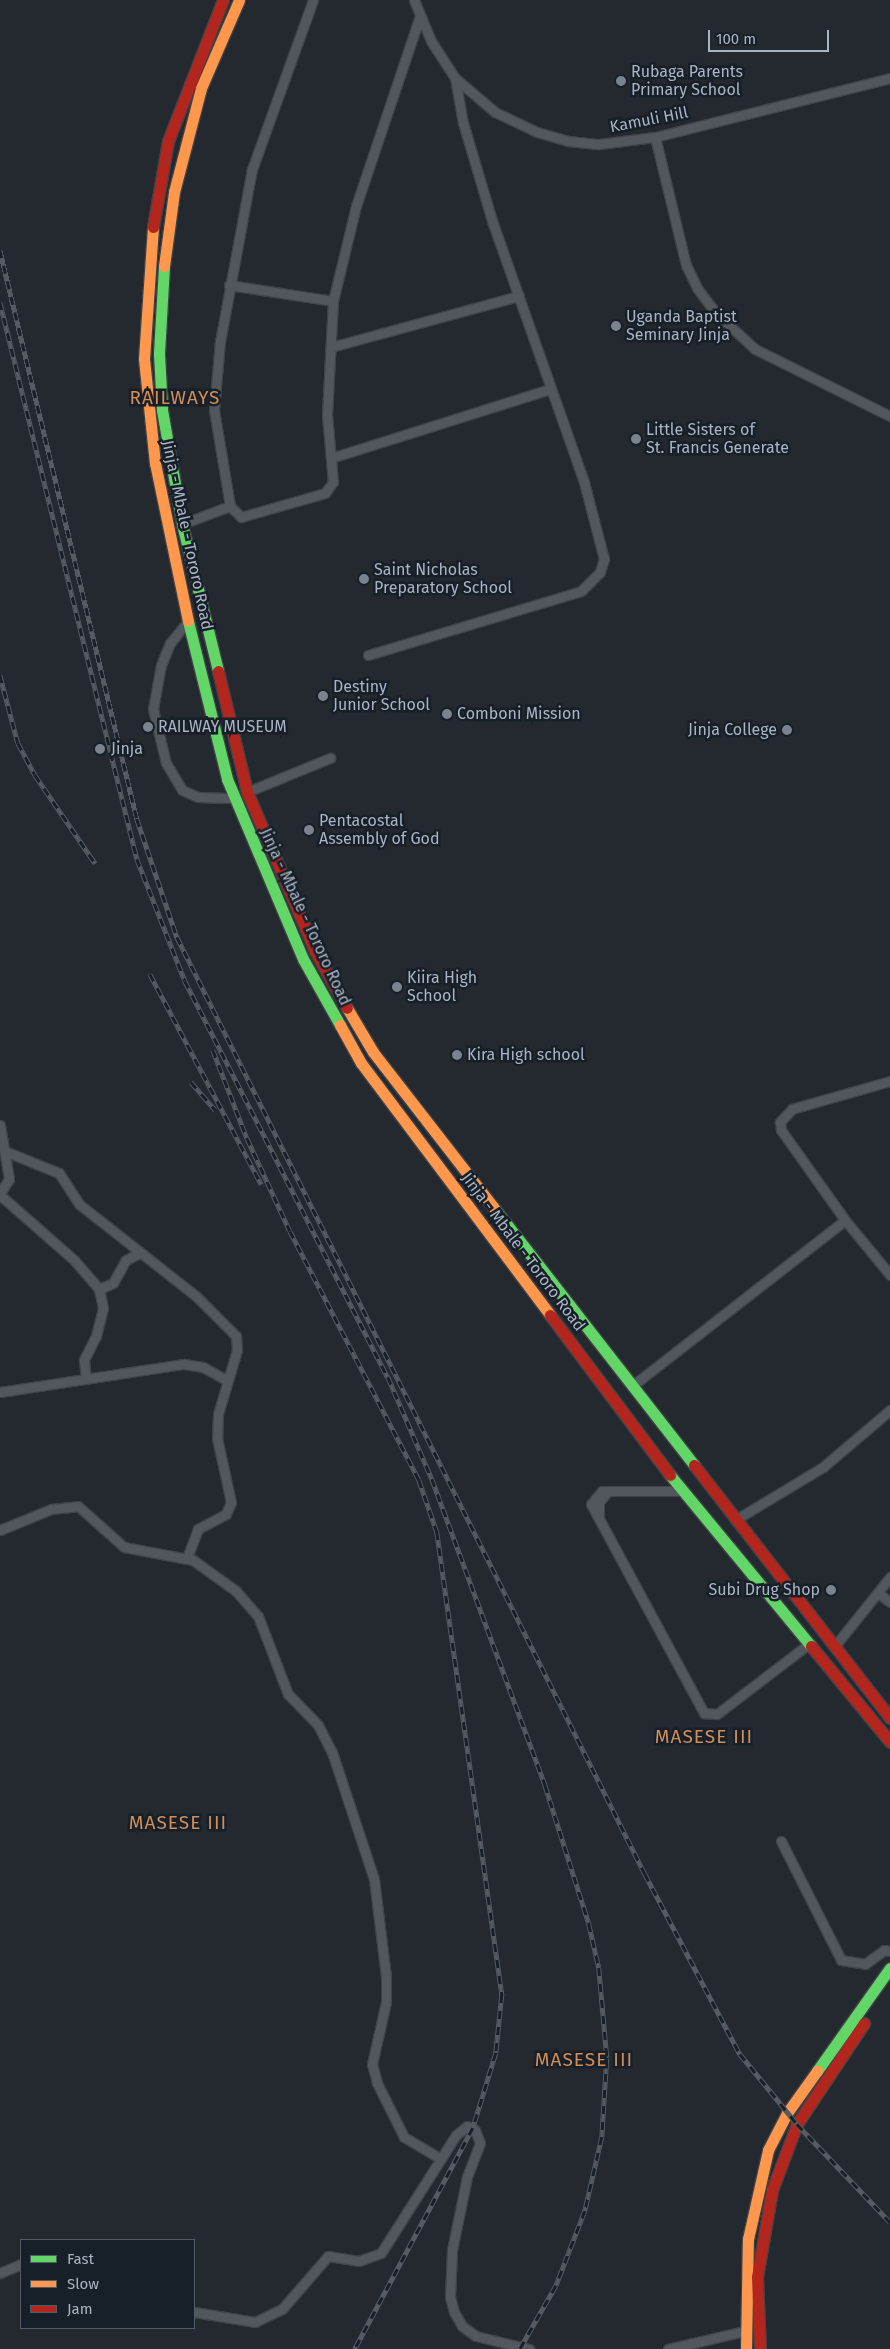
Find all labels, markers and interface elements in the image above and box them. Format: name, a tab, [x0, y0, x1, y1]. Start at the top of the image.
scale bar	[710, 20, 831, 52]
text: 100 m	[716, 30, 756, 48]
place label: Rubaga Parents Primary School	[631, 62, 743, 100]
marker: Rubaga Parents Primary School	[615, 75, 627, 87]
street label: Kamuli Hill	[608, 103, 690, 137]
place label: Uganda Baptist Seminary Jinja	[626, 307, 737, 345]
marker: Uganda Baptist Seminary Jinja	[610, 320, 622, 332]
district label: RAILWAYS	[129, 387, 221, 409]
place label: Little Sisters of St. Francis Generate	[646, 420, 789, 458]
marker: Little Sisters of St. Francis Generate	[630, 433, 642, 445]
street label: Jinja - Mbale - Tororo Road	[158, 438, 216, 632]
place label: Saint Nicholas Preparatory School	[374, 560, 512, 598]
marker: Saint Nicholas Preparatory School	[358, 573, 370, 585]
place label: Destiny Junior School	[333, 677, 430, 715]
marker: Destiny Junior School	[317, 690, 329, 702]
place label: Comboni Mission	[457, 704, 581, 724]
marker: Comboni Mission	[441, 708, 453, 720]
place label: RAILWAY MUSEUM	[158, 717, 287, 737]
place label: Jinja College	[688, 720, 777, 740]
marker: RAILWAY MUSEUM	[142, 721, 154, 733]
marker: Jinja College	[781, 724, 793, 736]
place label: Jinja	[111, 739, 143, 759]
marker: Jinja	[93, 742, 107, 756]
place label: Pentacostal Assembly of God	[319, 811, 439, 849]
marker: Pentacostal Assembly of God	[303, 824, 315, 836]
street label: Jinja - Mbale - Tororo Road	[255, 825, 355, 1009]
place label: Kiira High School	[407, 968, 477, 1006]
marker: Kiira High School	[391, 981, 403, 993]
place label: Kira High school	[467, 1045, 585, 1065]
marker: Kira High school	[451, 1049, 463, 1061]
street label: Jinja - Mbale - Tororo Road	[457, 1169, 589, 1335]
place label: Subi Drug Shop	[708, 1580, 820, 1600]
marker: Subi Drug Shop	[824, 1583, 838, 1597]
district label: MASESE III	[654, 1726, 754, 1748]
district label: MASESE III	[128, 1812, 228, 1834]
district label: MASESE III	[534, 2049, 634, 2071]
legend	[20, 2239, 195, 2329]
text: Fast	[67, 2250, 94, 2268]
text: Slow	[67, 2275, 99, 2293]
text: Jam	[67, 2300, 93, 2318]

